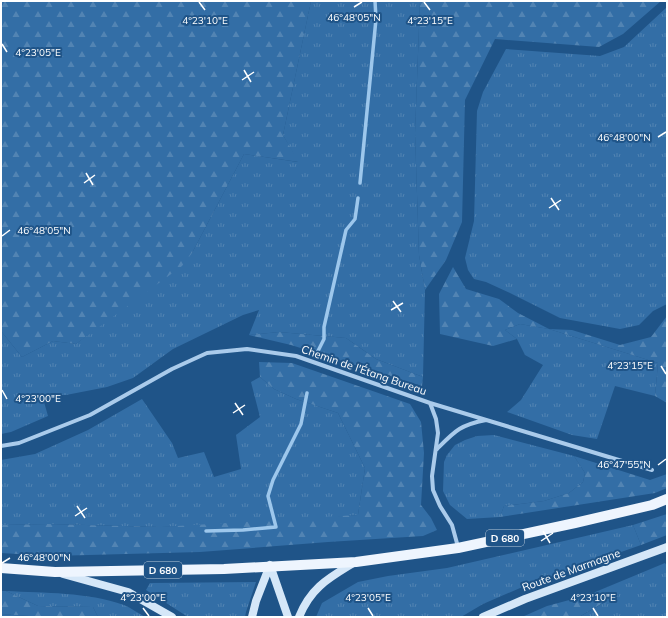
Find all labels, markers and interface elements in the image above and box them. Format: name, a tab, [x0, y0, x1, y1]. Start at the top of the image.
text: 46°48'05"N	[327, 11, 381, 24]
text: 4°23'10"E	[182, 14, 228, 27]
text: 4°23'15"E	[407, 14, 453, 27]
text: 4°23'05"E	[15, 46, 61, 59]
text: 46°48'00"N	[597, 131, 651, 144]
text: 46°48'05"N	[17, 224, 71, 237]
street label: Chemin de l'Étang Bureau	[300, 342, 428, 398]
text: 4°23'15"E	[607, 359, 653, 372]
text: 4°23'00"E	[15, 392, 61, 405]
text: 46°47'55"N	[597, 458, 651, 471]
road number: D 680	[486, 530, 524, 546]
street label: Route de Marmagne	[520, 546, 622, 594]
text: 46°48'00"N	[17, 551, 71, 564]
road number: D 680	[144, 562, 182, 578]
text: 4°23'00"E	[120, 591, 166, 604]
text: 4°23'05"E	[345, 591, 391, 604]
text: 4°23'10"E	[570, 591, 616, 604]

